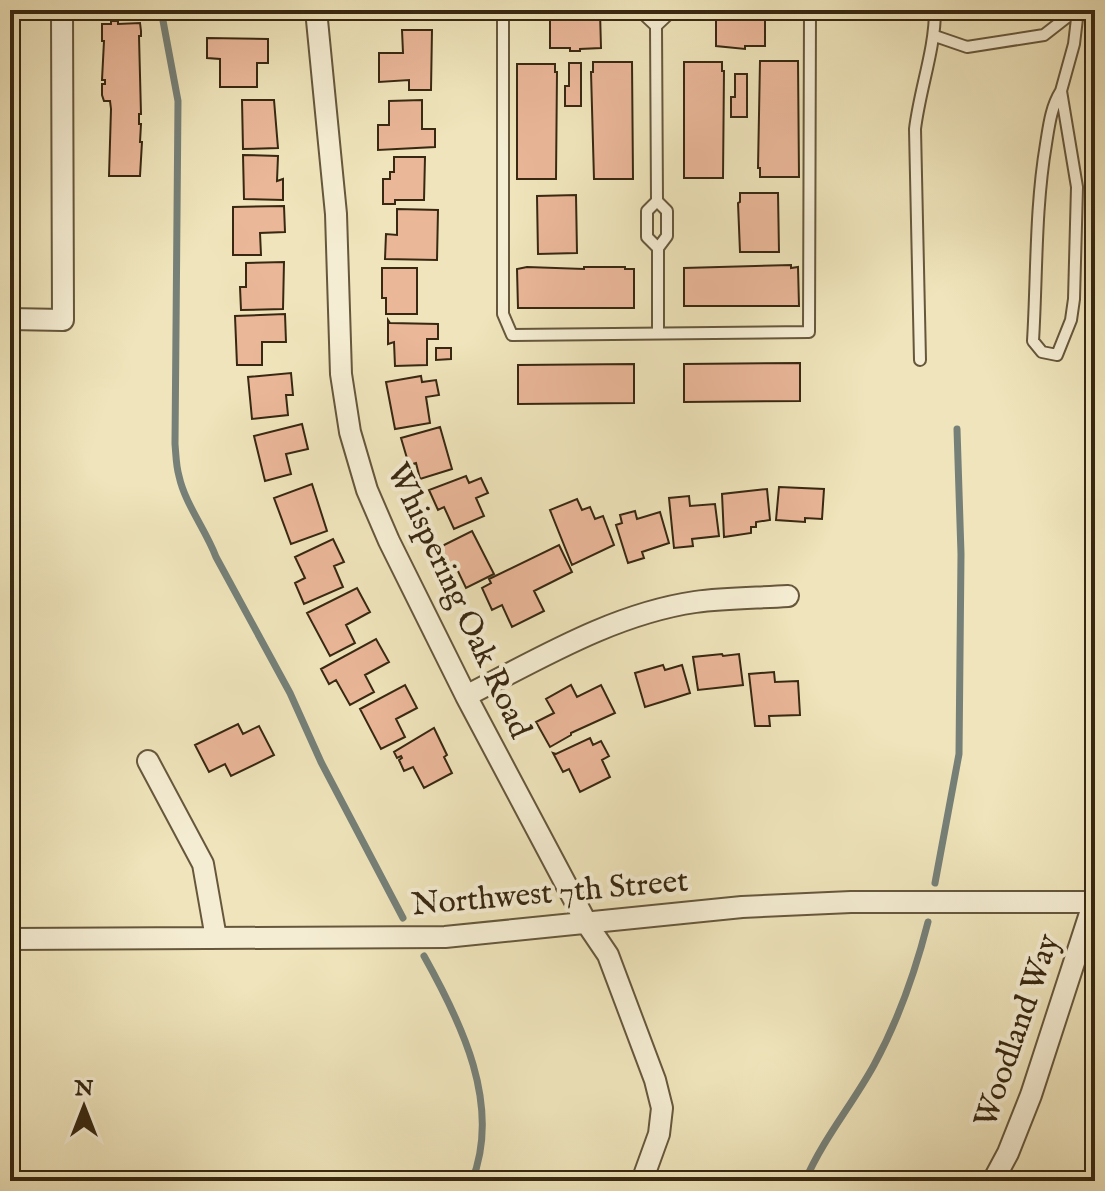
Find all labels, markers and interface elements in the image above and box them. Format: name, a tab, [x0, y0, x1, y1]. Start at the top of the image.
street label: Whispering Oak Road	[376, 457, 540, 746]
street label: Northwest 7th Street	[410, 861, 690, 927]
street label: Woodland Way	[966, 929, 1070, 1133]
north arrow	[44, 1067, 124, 1147]
text: N	[73, 1075, 94, 1103]

